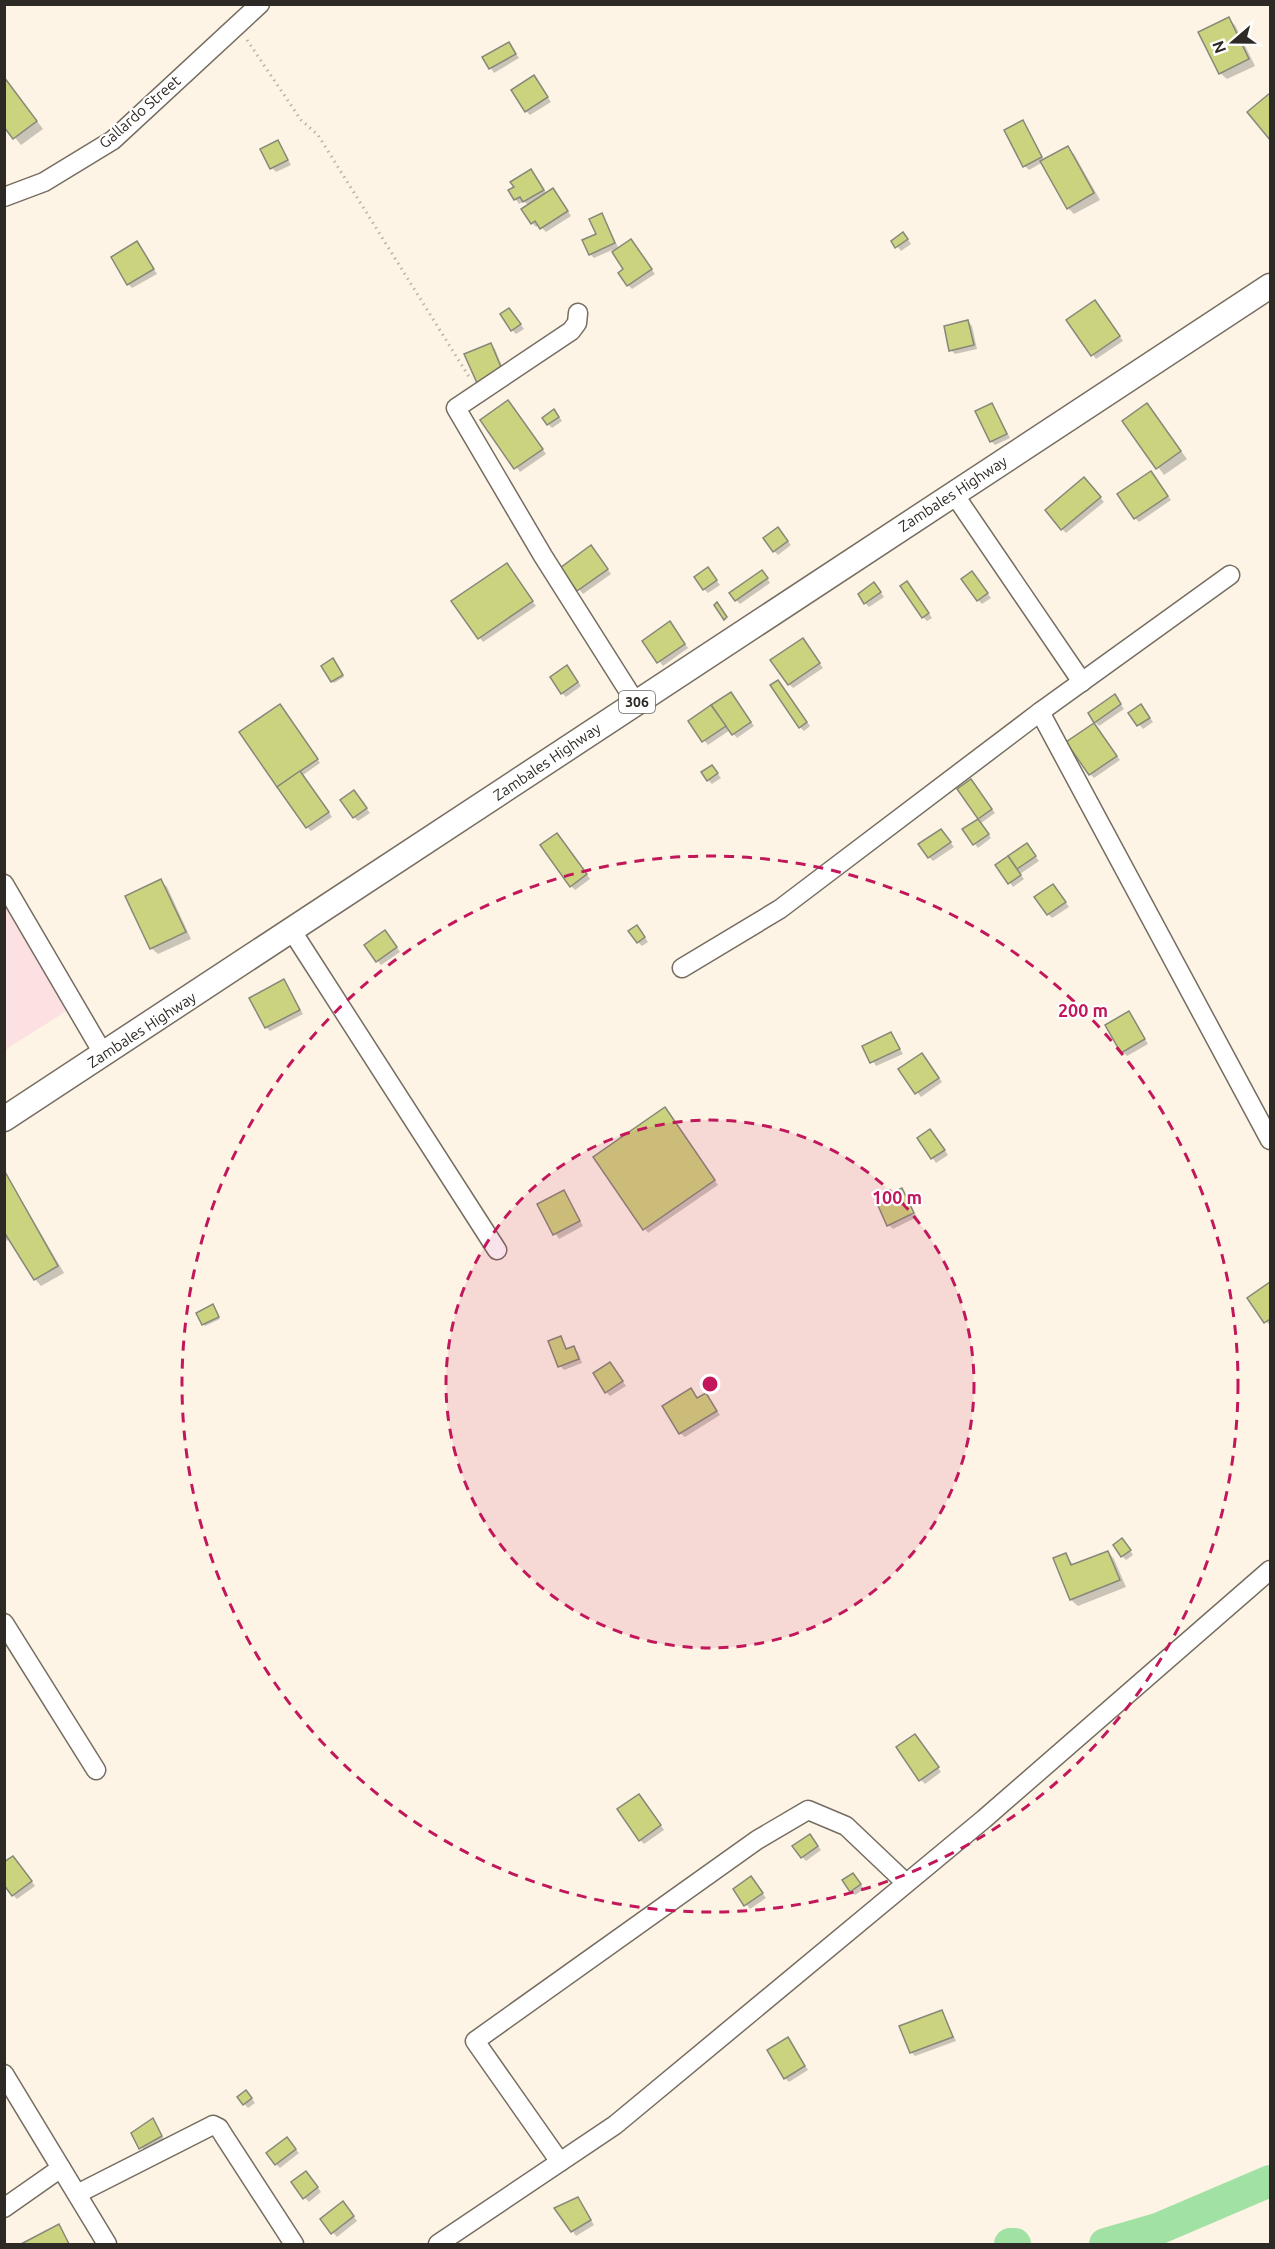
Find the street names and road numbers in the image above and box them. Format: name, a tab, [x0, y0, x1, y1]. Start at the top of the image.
street label: Gallardo Street	[96, 72, 184, 151]
street label: Zambales Highway	[895, 452, 1010, 535]
road number: 306	[619, 691, 655, 713]
street label: Zambales Highway	[490, 719, 604, 804]
street label: Zambales Highway	[84, 988, 199, 1071]

